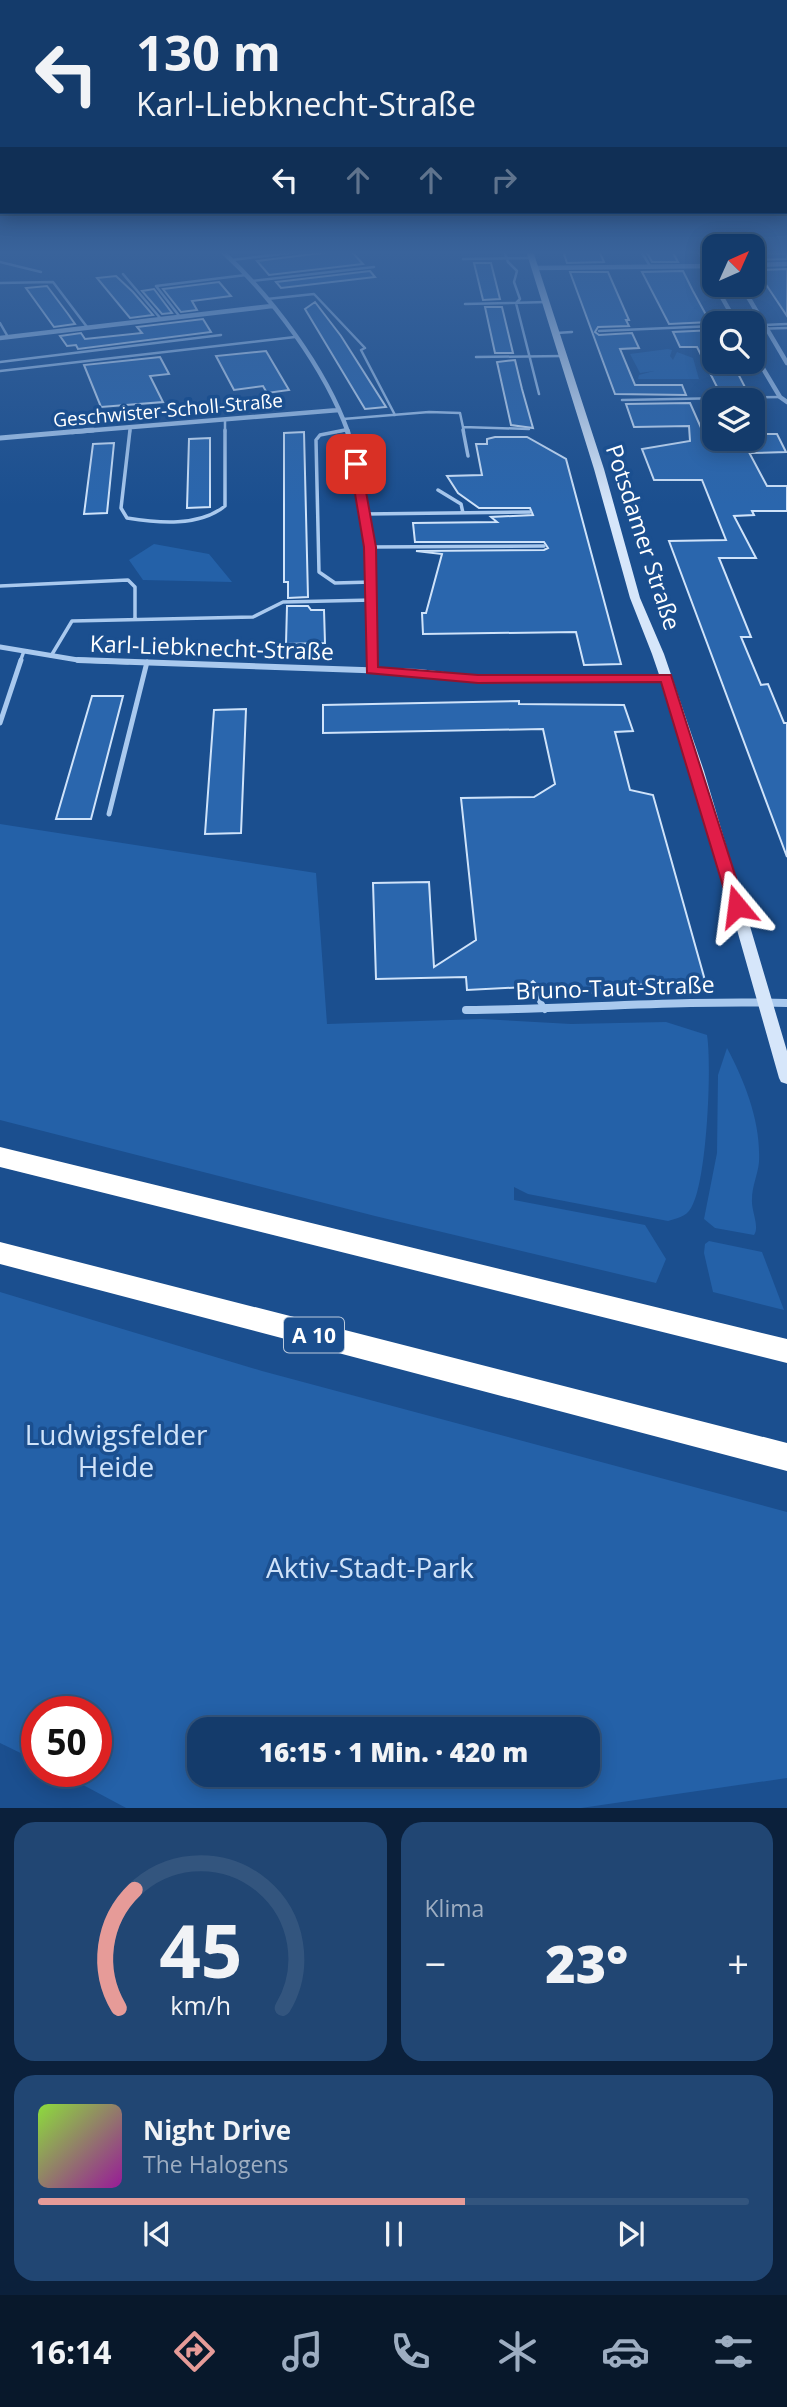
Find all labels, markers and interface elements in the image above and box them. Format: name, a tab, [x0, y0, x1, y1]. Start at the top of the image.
text: 130 m	[136, 19, 281, 85]
icon: left	[21, 28, 112, 119]
text: Karl-Liebknecht-Straße	[136, 82, 476, 125]
icon: left	[266, 161, 304, 199]
icon: ahead	[339, 161, 377, 199]
icon: ahead	[412, 161, 450, 199]
icon: right	[485, 161, 523, 199]
north arrow	[702, 234, 765, 298]
map controls	[702, 234, 765, 451]
button: search	[702, 311, 765, 374]
street label: Geschwister-Scholl-Straße	[52, 387, 284, 433]
button: layers	[702, 388, 765, 451]
pin	[326, 434, 386, 494]
street label: Potsdamer Straße	[599, 440, 689, 634]
icon: arrive	[337, 445, 375, 483]
street label: Karl-Liebknecht-Straße	[89, 627, 335, 667]
position arrow	[700, 869, 774, 943]
street label: Bruno-Taut-Straße	[515, 968, 715, 1006]
road number: A 10	[284, 1318, 344, 1352]
park label: Ludwigsfelder Heide	[25, 1415, 208, 1485]
park label: Aktiv-Stadt-Park	[266, 1548, 474, 1586]
speed limit sign: 50	[21, 1696, 112, 1787]
text: 16:15 · 1 Min. · 420 m	[259, 1734, 528, 1770]
text: Klima	[425, 1892, 484, 1924]
text: 45	[159, 1900, 242, 1999]
text: 23°	[545, 1927, 628, 1998]
text: −	[425, 1937, 446, 1989]
text: +	[727, 1937, 749, 1989]
text: km/h	[170, 1987, 231, 2021]
text: Night Drive	[143, 2112, 291, 2148]
text: The Halogens	[143, 2148, 289, 2180]
icon: previous	[138, 2215, 176, 2253]
icon: pause	[375, 2215, 413, 2253]
icon: next	[612, 2215, 650, 2253]
icon: directions	[170, 2327, 219, 2376]
icon: music	[278, 2327, 327, 2376]
icon: phone	[386, 2327, 435, 2376]
icon: climate	[493, 2327, 542, 2376]
icon: car	[601, 2327, 650, 2376]
icon: filters	[709, 2327, 758, 2376]
text: 16:14	[29, 2330, 112, 2373]

